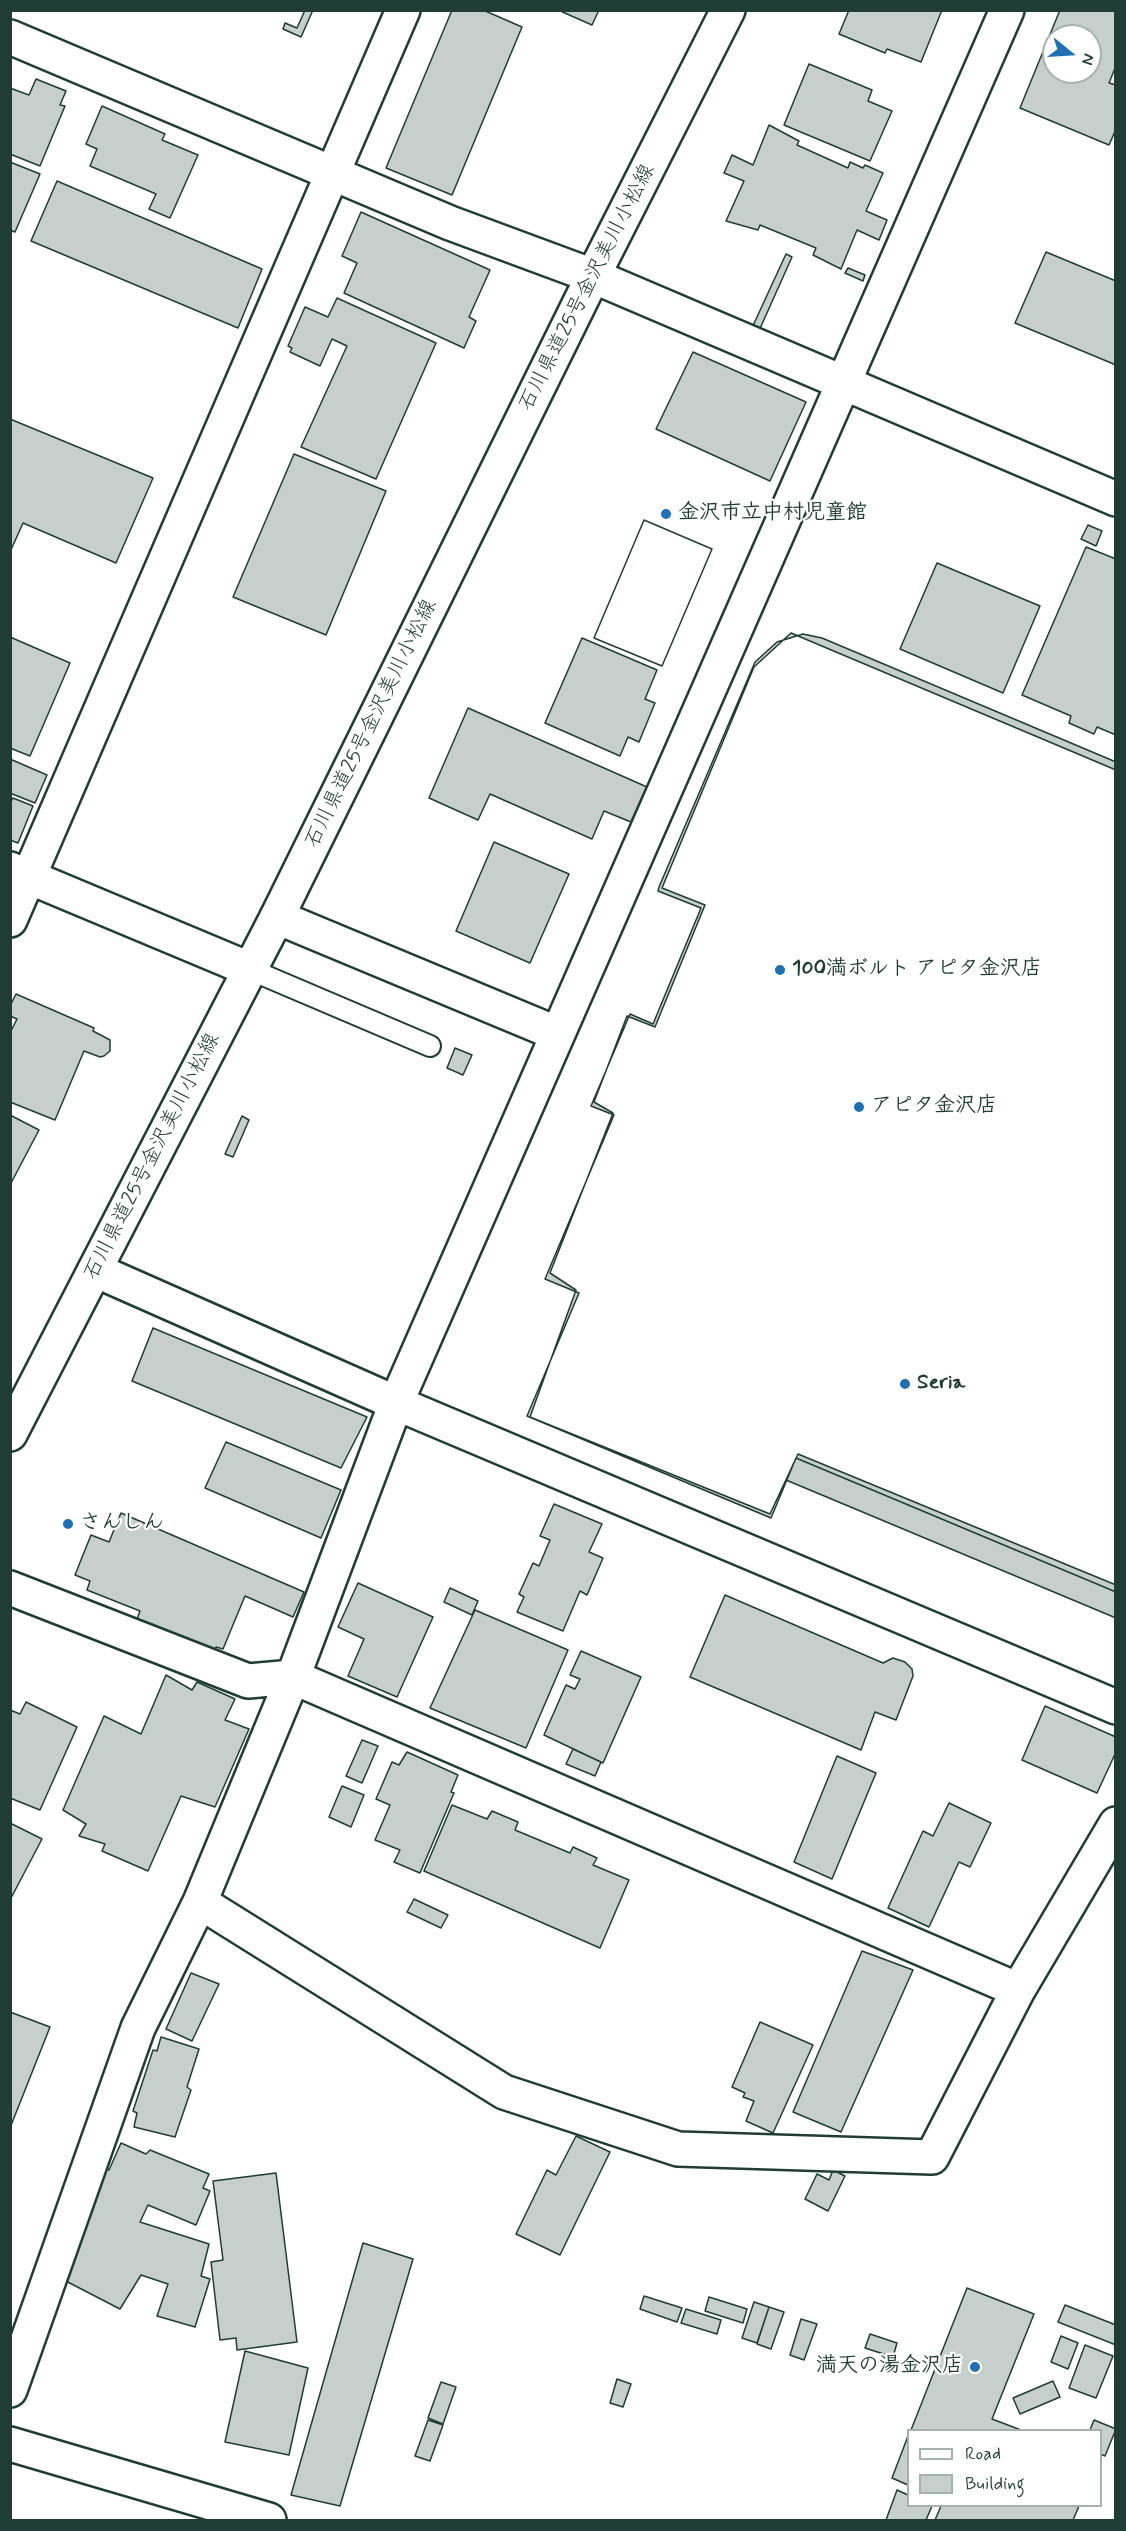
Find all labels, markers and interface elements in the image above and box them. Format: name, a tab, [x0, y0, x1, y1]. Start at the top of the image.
north arrow	[1042, 24, 1102, 84]
text: N	[1076, 51, 1099, 67]
street label: 石川県道25号金沢美川小松線	[515, 160, 661, 416]
place label: 金沢市立中村児童館	[678, 501, 867, 527]
marker: 金沢市立中村児童館	[659, 507, 673, 521]
street label: 石川県道25号金沢美川小松線	[301, 596, 443, 852]
place label: 100満ボルト アピタ金沢店	[792, 957, 1042, 983]
marker: 100満ボルト アピタ金沢店	[773, 963, 787, 977]
street label: 石川県道25号金沢美川小松線	[80, 1029, 226, 1285]
place label: アピタ金沢店	[871, 1094, 997, 1120]
marker: アピタ金沢店	[852, 1100, 866, 1114]
place label: Seria	[917, 1371, 965, 1397]
marker: Seria	[898, 1377, 912, 1391]
place label: さんしん	[80, 1511, 164, 1537]
marker: さんしん	[61, 1517, 75, 1531]
place label: 満天の湯金沢店	[816, 2354, 963, 2380]
marker: 満天の湯金沢店	[968, 2360, 982, 2374]
legend	[907, 2429, 1102, 2507]
text: Road	[965, 2442, 1001, 2466]
text: Building	[965, 2472, 1025, 2496]

